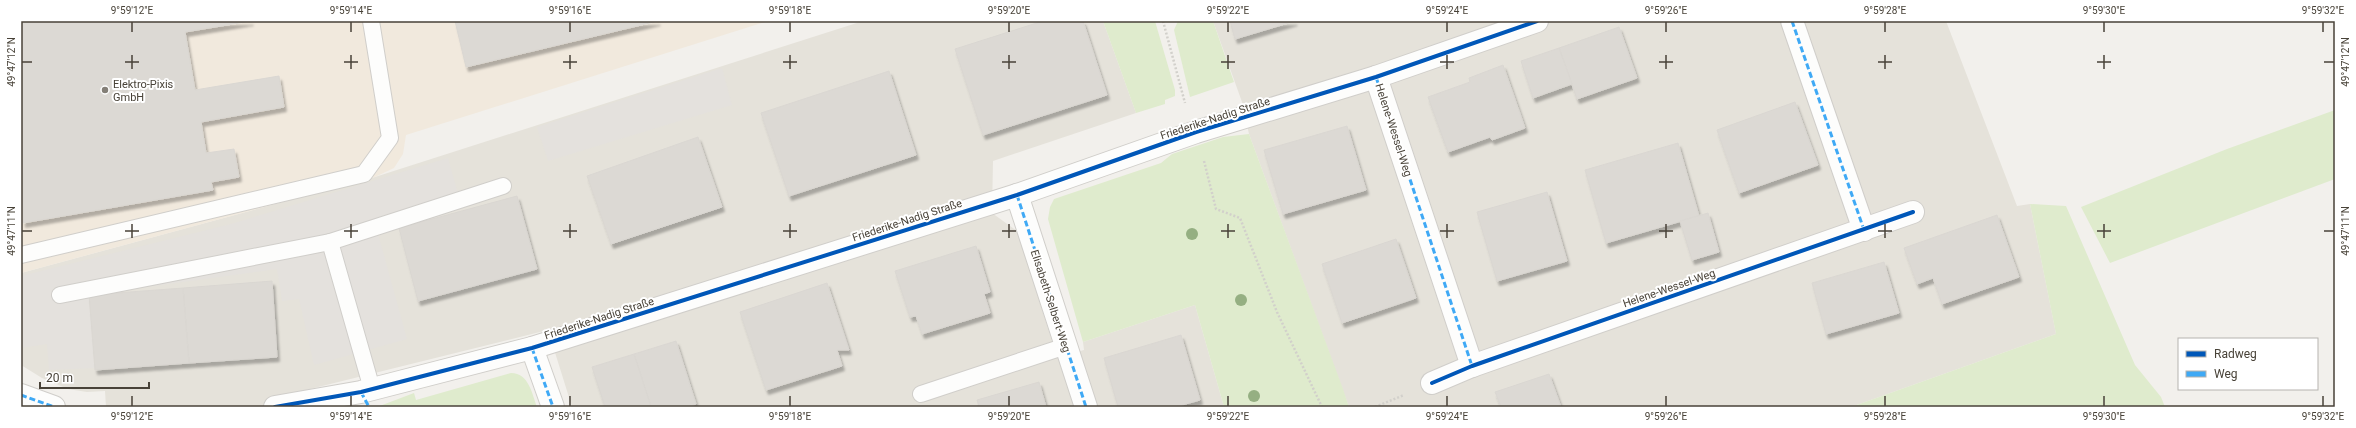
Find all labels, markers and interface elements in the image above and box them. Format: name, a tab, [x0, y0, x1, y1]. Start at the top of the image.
text: 9°59'12"E	[111, 5, 154, 16]
text: 9°59'14"E	[330, 5, 373, 16]
text: 9°59'16"E	[549, 5, 592, 16]
text: 9°59'18"E	[769, 5, 812, 16]
text: 9°59'20"E	[988, 5, 1031, 16]
text: 9°59'22"E	[1207, 5, 1250, 16]
text: 9°59'24"E	[1426, 5, 1469, 16]
text: 9°59'26"E	[1645, 5, 1688, 16]
text: 9°59'28"E	[1864, 5, 1907, 16]
text: 9°59'30"E	[2083, 5, 2126, 16]
text: 9°59'32"E	[2302, 5, 2345, 16]
text: 49°47'12"N	[6, 37, 17, 87]
text: 49°47'12"N	[2340, 37, 2351, 87]
place label: Elektro-Pixis GmbH	[113, 78, 174, 104]
street label: Helene-Wessel-Weg	[1372, 82, 1415, 178]
marker: Elektro-Pixis GmbH	[100, 85, 110, 95]
street label: Friederike-Nadig Straße	[1159, 95, 1272, 142]
street label: Friederike-Nadig Straße	[851, 197, 964, 244]
text: 49°47'11"N	[6, 206, 17, 256]
text: 49°47'11"N	[2340, 206, 2351, 256]
street label: Elisabeth-Selbert-Weg	[1028, 248, 1073, 354]
street label: Helene-Wessel-Weg	[1621, 267, 1717, 310]
street label: Friederike-Nadig Straße	[543, 295, 656, 342]
legend	[2178, 338, 2318, 390]
text: Radweg	[2214, 347, 2257, 361]
scale bar	[40, 364, 149, 390]
text: Weg	[2214, 367, 2238, 381]
text: 20 m	[46, 371, 73, 385]
text: 9°59'12"E	[111, 411, 154, 422]
text: 9°59'14"E	[330, 411, 373, 422]
text: 9°59'16"E	[549, 411, 592, 422]
text: 9°59'18"E	[769, 411, 812, 422]
text: 9°59'20"E	[988, 411, 1031, 422]
text: 9°59'22"E	[1207, 411, 1250, 422]
text: 9°59'24"E	[1426, 411, 1469, 422]
text: 9°59'26"E	[1645, 411, 1688, 422]
text: 9°59'28"E	[1864, 411, 1907, 422]
text: 9°59'30"E	[2083, 411, 2126, 422]
text: 9°59'32"E	[2302, 411, 2345, 422]

